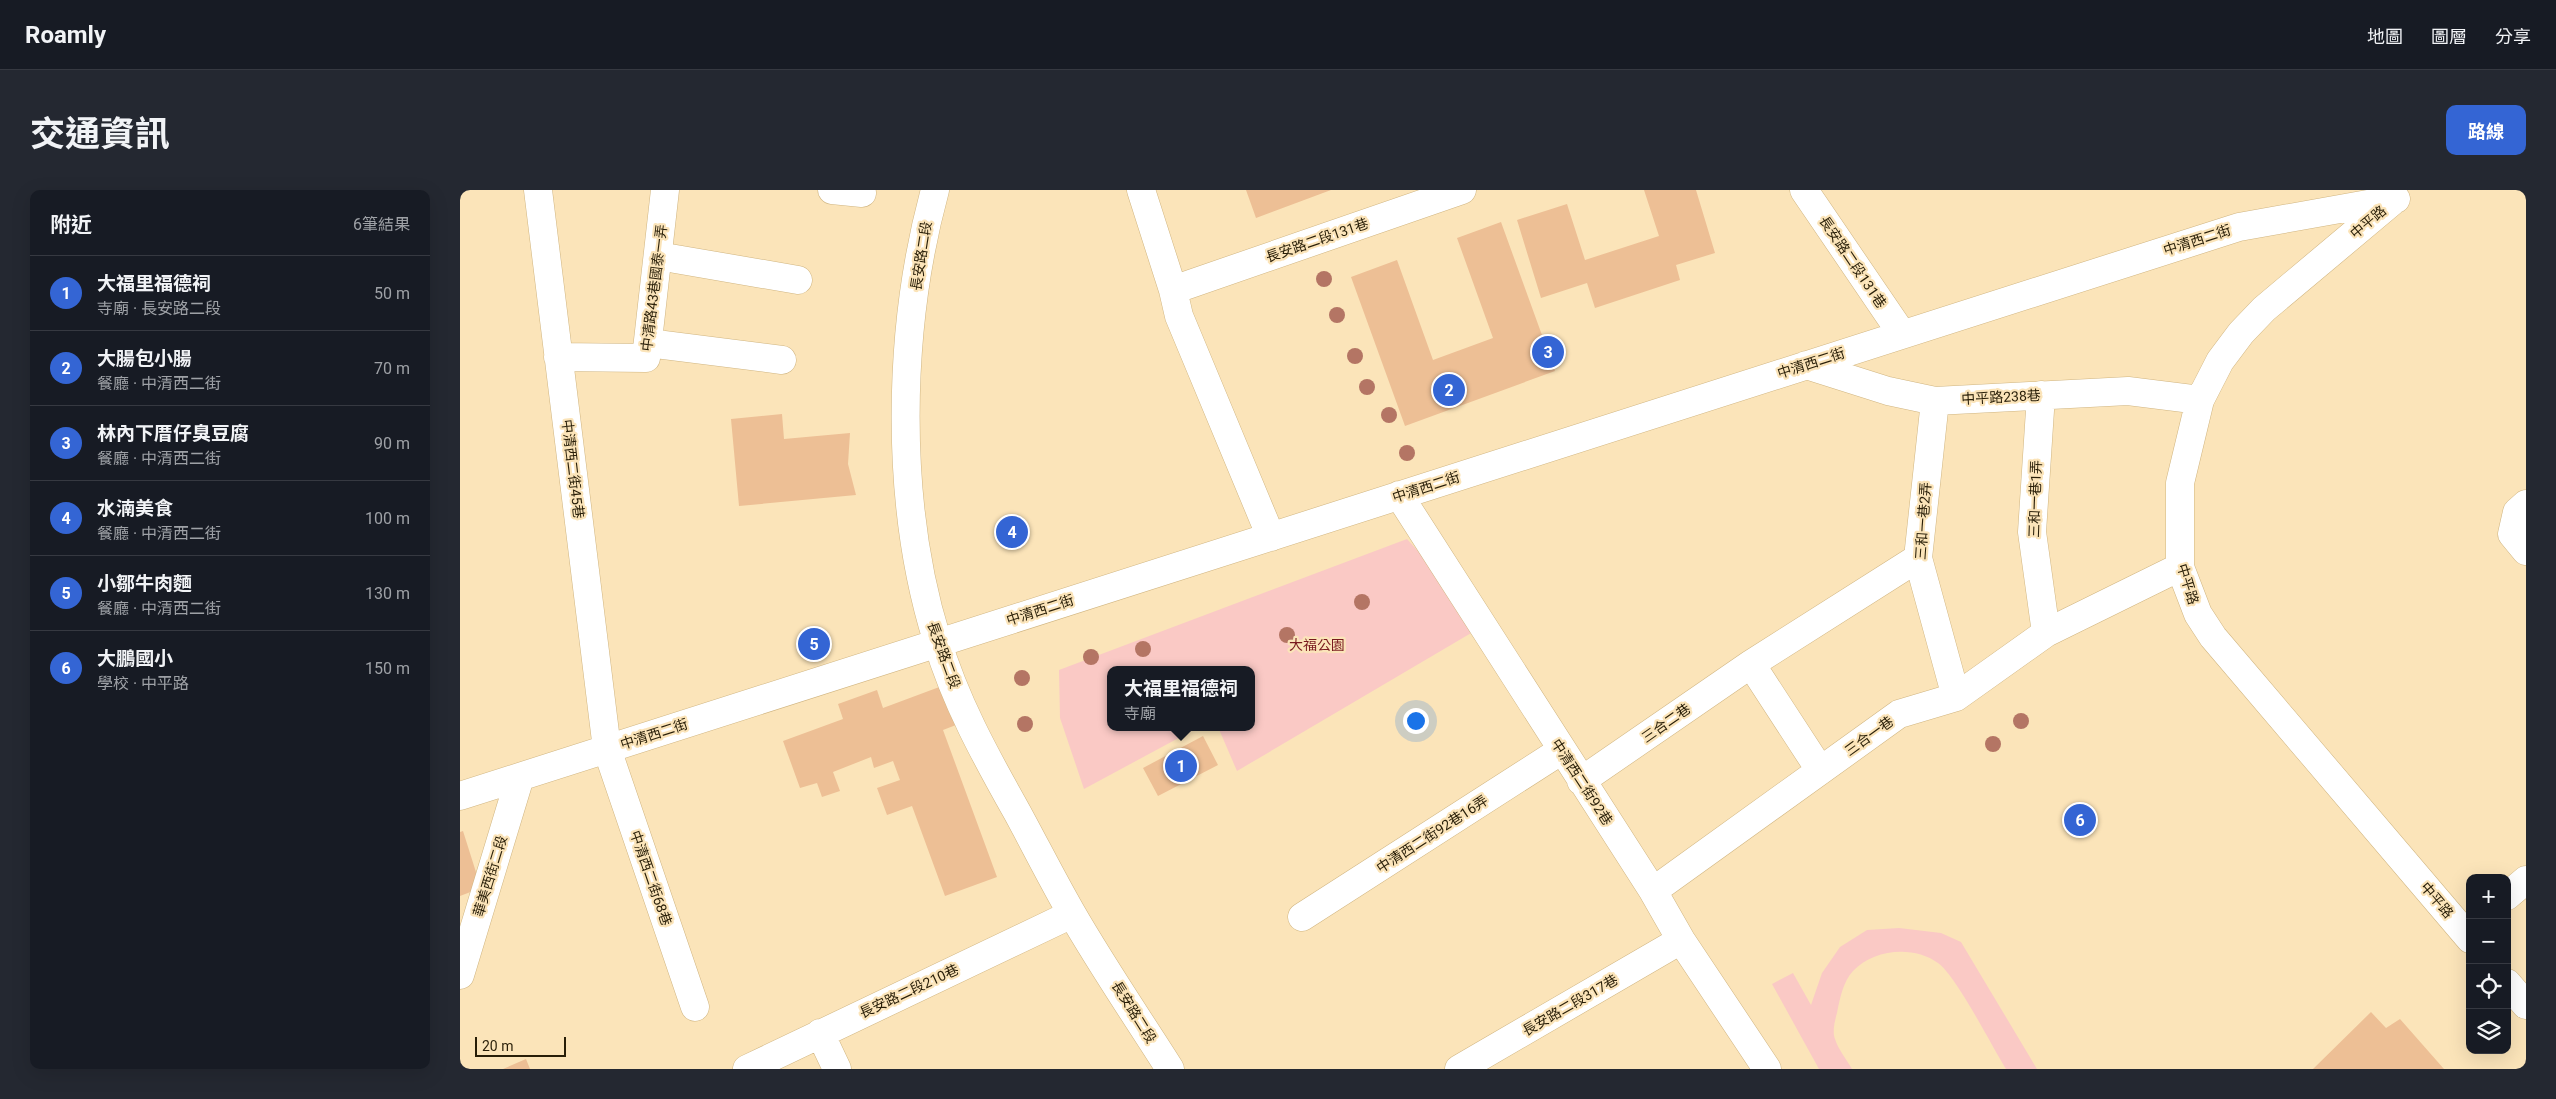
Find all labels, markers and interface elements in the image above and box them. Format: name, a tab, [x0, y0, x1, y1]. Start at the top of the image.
text: Roamly	[25, 21, 106, 49]
text: 地圖	[2367, 26, 2403, 47]
text: 圖層	[2431, 26, 2467, 47]
text: 分享	[2495, 26, 2531, 47]
button: 路線	[2446, 105, 2526, 155]
text: 交通資訊	[30, 114, 170, 155]
street label: 中平路	[2347, 202, 2389, 242]
text: 附近	[50, 213, 92, 237]
street label: 長安路二段131巷	[1816, 213, 1890, 311]
text: 6筆結果	[353, 215, 410, 234]
street label: 長安路二段131巷	[1264, 215, 1370, 265]
street label: 長安路二段	[908, 220, 934, 292]
street label: 中清西二街	[2161, 222, 2233, 258]
street label: 中清路43巷國泰一弄	[638, 224, 670, 352]
text: 大福里福德祠	[97, 272, 211, 295]
text: 1	[61, 284, 71, 303]
text: 50 m	[374, 284, 410, 303]
text: 寺廟 · 長安路二段	[97, 299, 221, 318]
pin: 3	[1532, 333, 1564, 371]
street label: 中清西二街	[1775, 345, 1847, 381]
text: 大腸包小腸	[97, 347, 192, 370]
text: 2	[61, 359, 71, 378]
text: 70 m	[374, 359, 410, 378]
pin: 2	[1433, 371, 1465, 409]
text: 餐廳 · 中清西二街	[97, 374, 221, 393]
street label: 中平路238巷	[1961, 387, 2041, 407]
street label: 中清西二街45巷	[559, 419, 587, 519]
text: 林內下厝仔臭豆腐	[97, 422, 249, 445]
text: 3	[61, 434, 71, 453]
text: 90 m	[374, 434, 410, 453]
text: 餐廳 · 中清西二街	[97, 449, 221, 468]
street label: 三和一巷1弄	[2026, 460, 2044, 538]
street label: 中清西二街	[1390, 469, 1462, 505]
street label: 三和一巷2弄	[1912, 482, 1934, 560]
text: 水湳美食	[97, 497, 173, 520]
text: 4	[61, 509, 71, 528]
text: 100 m	[365, 509, 410, 528]
pin: 4	[996, 513, 1028, 551]
text: 餐廳 · 中清西二街	[97, 524, 221, 543]
street label: 中平路	[2174, 562, 2202, 606]
text: 小鄒牛肉麵	[97, 572, 192, 595]
text: 5	[61, 584, 71, 603]
text: 130 m	[365, 584, 410, 603]
street label: 中清西二街	[1004, 592, 1076, 628]
text: 餐廳 · 中清西二街	[97, 599, 221, 618]
street label: 長安路二段	[925, 619, 963, 691]
pin: 5	[798, 625, 830, 663]
park label: 大福公園	[1289, 637, 1345, 653]
text: 大鵬國小	[97, 647, 173, 670]
text: 6	[61, 659, 71, 678]
text: 150 m	[365, 659, 410, 678]
popup	[1107, 666, 1255, 731]
text: 學校 · 中平路	[97, 674, 189, 693]
text: 大福里福德祠	[1124, 677, 1238, 700]
street label: 三合二巷	[1638, 700, 1694, 746]
text: 寺廟	[1124, 704, 1156, 723]
your location	[1403, 708, 1429, 734]
street label: 三合一巷	[1842, 713, 1896, 759]
street label: 中清西二街	[618, 716, 690, 752]
street label: 中清西二街92巷	[1548, 736, 1616, 828]
pin: 1	[1165, 747, 1197, 785]
street label: 中清西二街92巷16弄	[1373, 792, 1491, 876]
pin: 6	[2064, 801, 2096, 839]
street label: 中清西二街68巷	[627, 828, 675, 928]
street label: 華美西街二段	[470, 833, 510, 919]
map controls	[2466, 874, 2511, 1054]
button: +	[2466, 874, 2511, 919]
street label: 中平路	[2417, 879, 2457, 921]
button: −	[2466, 919, 2511, 964]
street label: 長安路二段210巷	[857, 961, 961, 1021]
button: locate	[2466, 964, 2511, 1009]
street label: 長安路二段317巷	[1519, 971, 1621, 1039]
street label: 長安路二段	[1109, 978, 1159, 1046]
button: layers	[2466, 1009, 2511, 1054]
scale bar	[475, 1034, 566, 1057]
text: 20 m	[482, 1038, 514, 1054]

